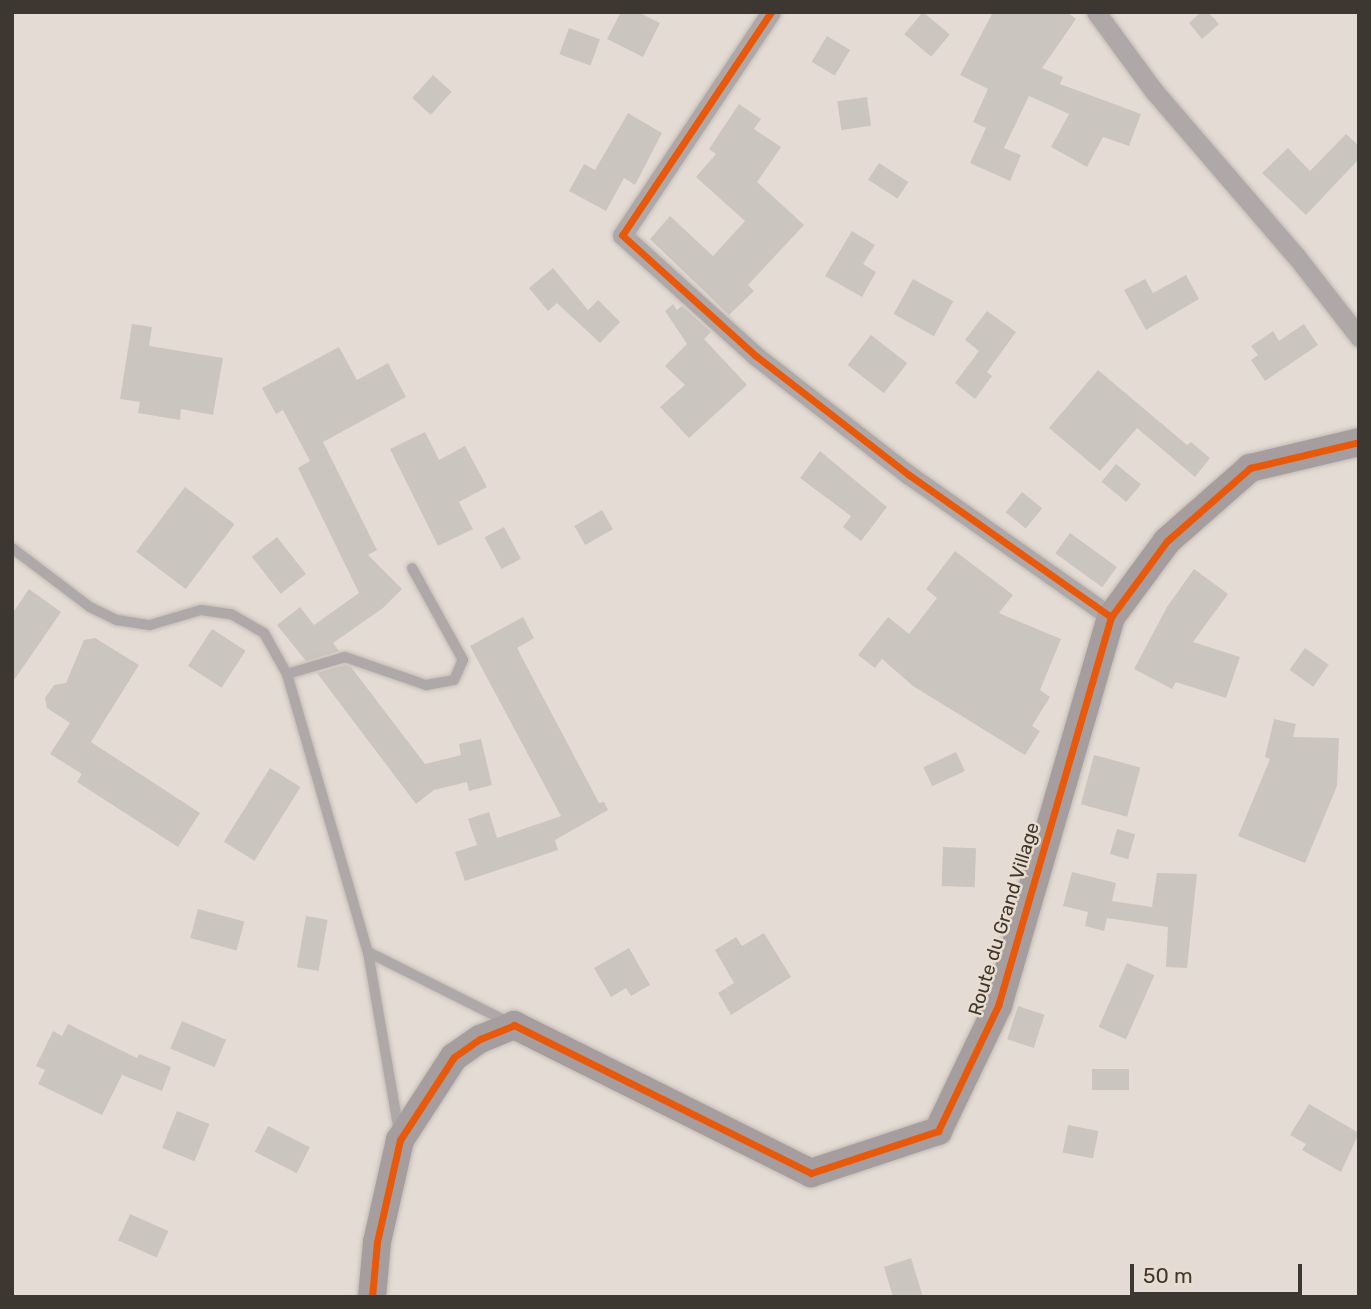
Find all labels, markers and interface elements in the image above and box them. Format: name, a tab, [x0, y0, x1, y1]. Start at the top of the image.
street label: Route du Grand Village	[964, 819, 1044, 1019]
scale bar	[1133, 1250, 1304, 1294]
text: 50 m	[1143, 1263, 1193, 1288]

